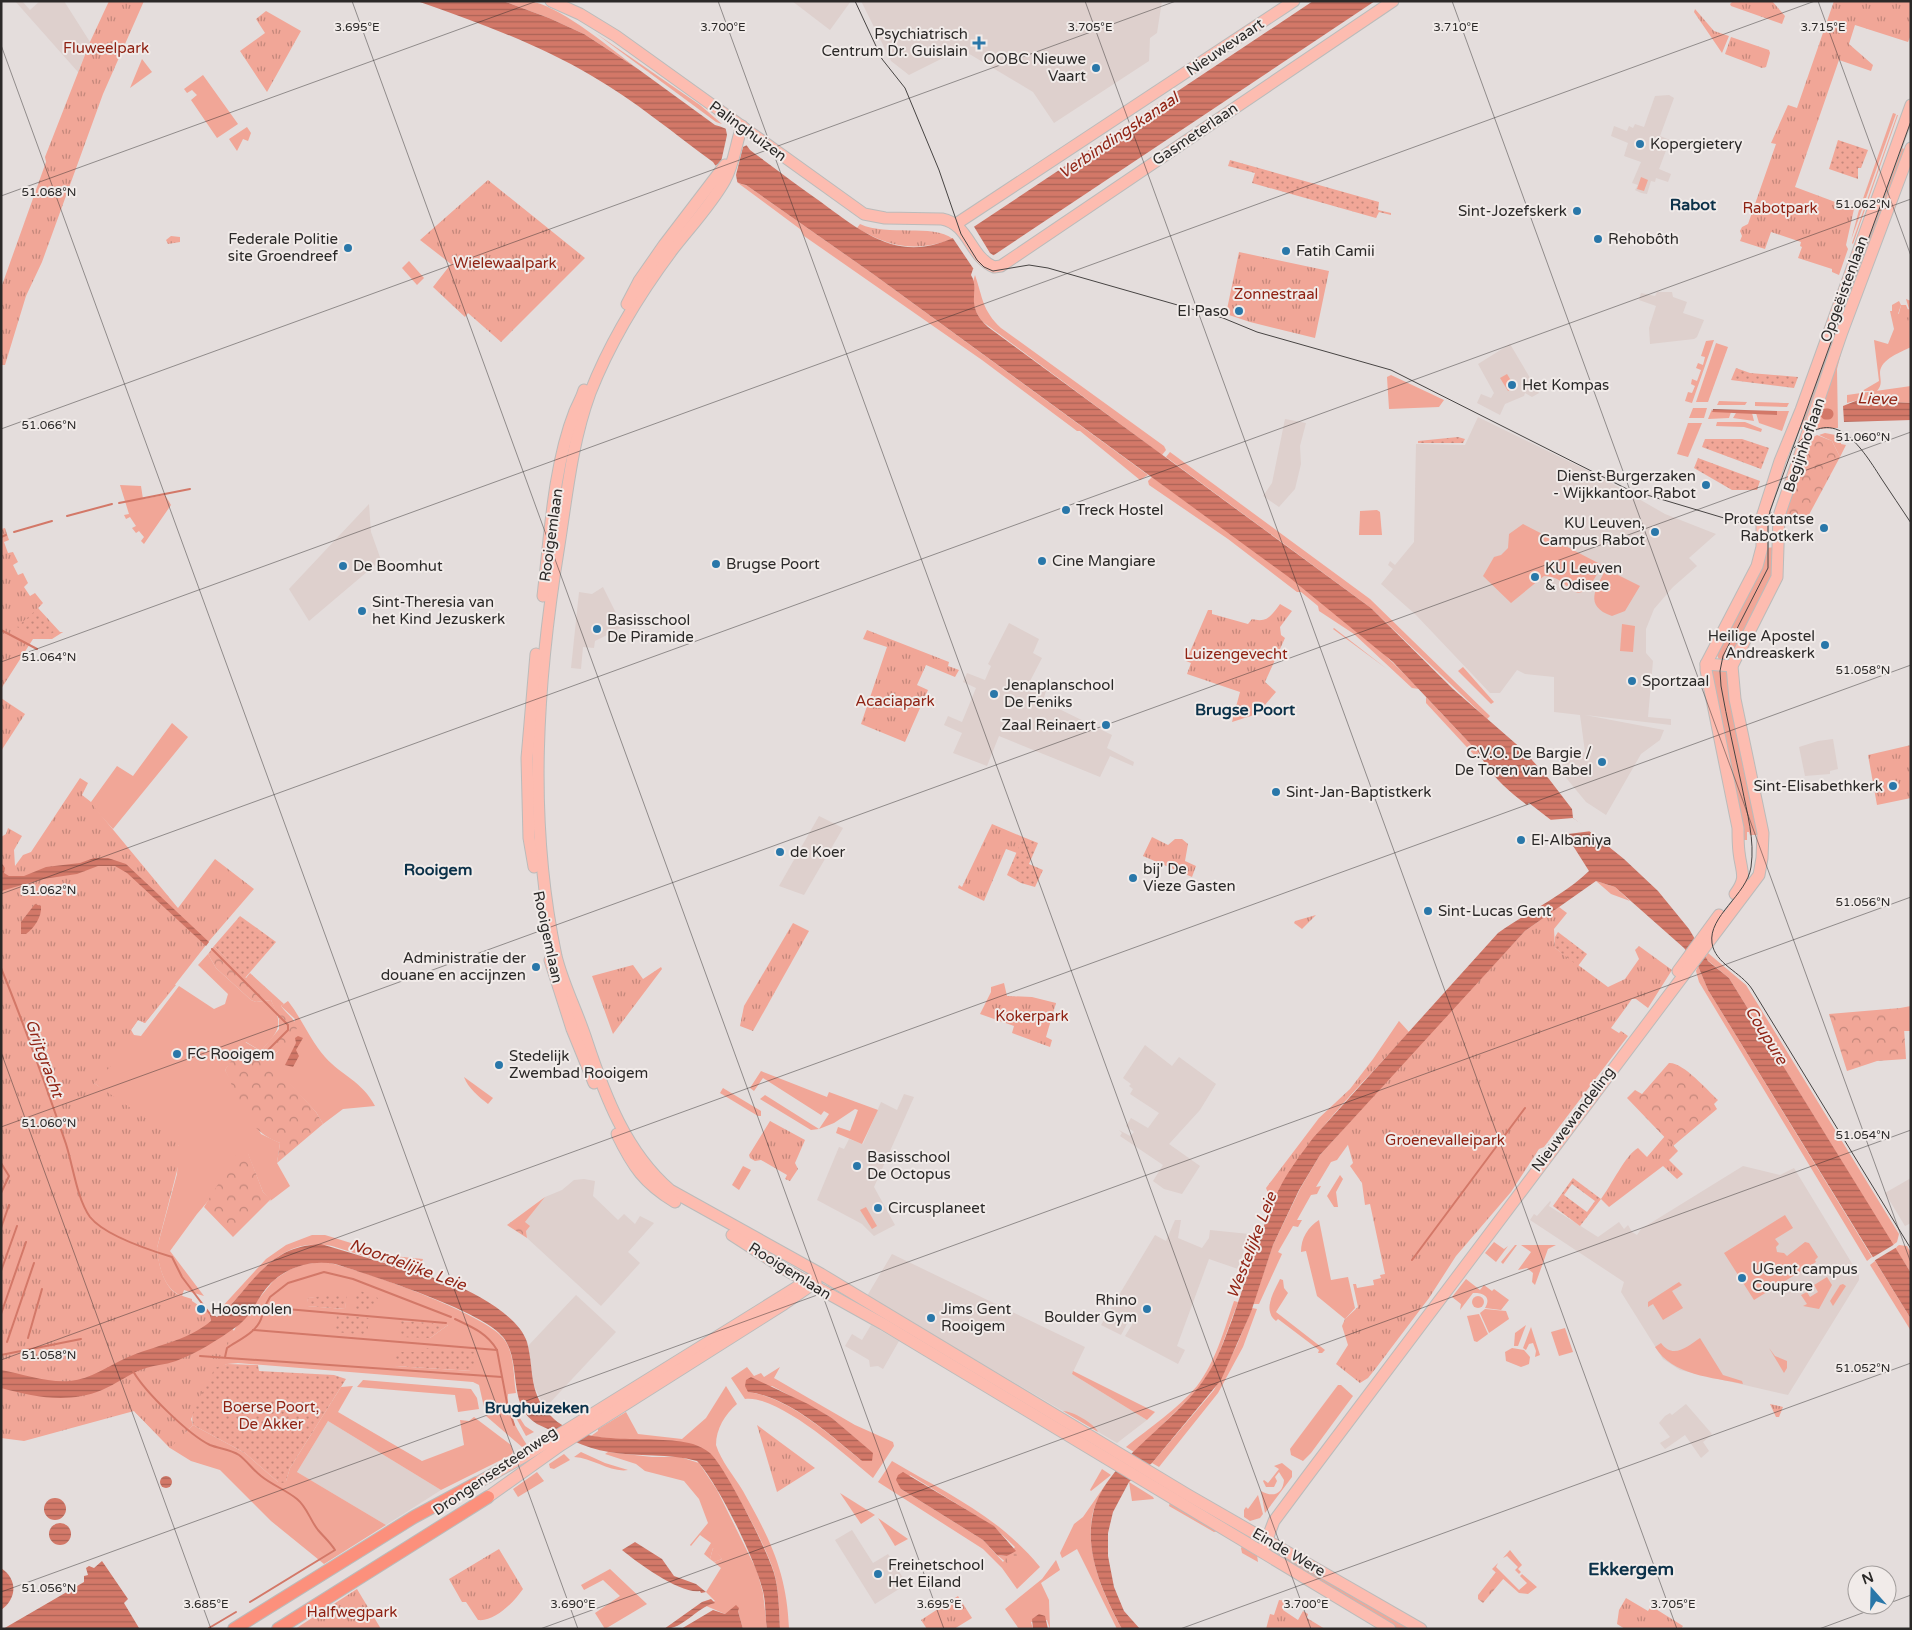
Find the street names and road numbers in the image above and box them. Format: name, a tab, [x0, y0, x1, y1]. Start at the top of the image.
street label: Nieuwevaart	[1183, 14, 1267, 80]
street label: Palinghuizen	[706, 97, 790, 165]
street label: Gasmeterlaan	[1149, 99, 1241, 169]
street label: Opgeëistenlaan	[1816, 233, 1872, 345]
street label: Begijnhoflaan	[1779, 395, 1829, 495]
street label: Rooigemlaan	[536, 487, 566, 583]
street label: Rooigemlaan	[529, 889, 567, 985]
street label: Nieuwewandeling	[1528, 1063, 1618, 1175]
street label: Rooigemlaan	[745, 1238, 835, 1304]
street label: Drongensesteenweg	[429, 1423, 561, 1519]
street label: Einde Were	[1249, 1524, 1329, 1580]

